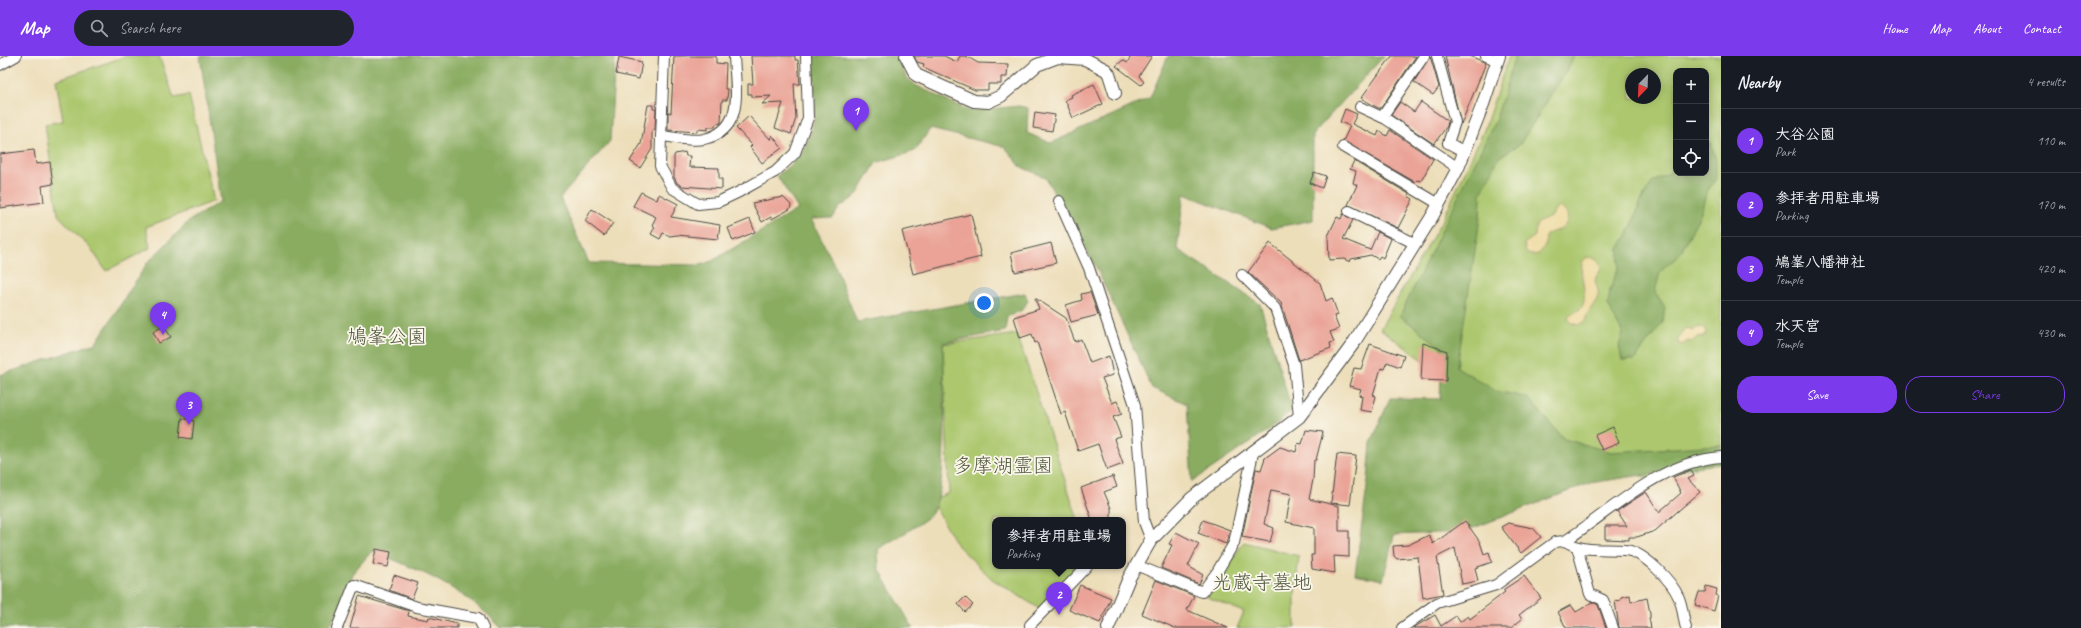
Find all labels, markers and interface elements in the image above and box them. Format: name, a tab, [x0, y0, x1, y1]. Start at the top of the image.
search box	[74, 10, 354, 46]
text: Map	[20, 16, 50, 40]
icon: search	[88, 17, 110, 39]
text: Search here	[120, 19, 181, 38]
text: Home	[1882, 20, 1908, 37]
text: Map	[1930, 20, 1951, 37]
text: About	[1973, 20, 2001, 37]
text: Contact	[2023, 20, 2061, 37]
north arrow	[1625, 68, 1661, 104]
map controls	[1673, 68, 1709, 176]
button: +	[1673, 68, 1709, 104]
text: Nearby	[1737, 72, 1780, 93]
text: 4 results	[2027, 74, 2065, 90]
pin: 1	[843, 98, 869, 131]
button: −	[1673, 104, 1709, 140]
text: 大谷公園	[1775, 125, 1835, 144]
text: 1	[1747, 133, 1753, 149]
text: 110 m	[2037, 133, 2065, 149]
button: locate	[1673, 140, 1709, 176]
text: Park	[1775, 144, 1796, 160]
text: 参拝者用駐車場	[1775, 189, 1880, 208]
text: 2	[1747, 197, 1753, 213]
text: 170 m	[2037, 197, 2065, 213]
text: Parking	[1775, 208, 1809, 224]
text: 鳩峯八幡神社	[1775, 253, 1865, 272]
text: 3	[1747, 261, 1753, 277]
text: 420 m	[2037, 261, 2065, 277]
text: Temple	[1775, 272, 1803, 288]
your location	[974, 293, 994, 313]
pin: 4	[150, 302, 176, 335]
text: 水天宮	[1775, 317, 1820, 336]
park label: 鳩峯公園	[347, 324, 427, 349]
text: 4	[1747, 325, 1753, 341]
text: 430 m	[2037, 325, 2065, 341]
text: Temple	[1775, 336, 1803, 352]
button: Save	[1737, 376, 1897, 413]
button: Share	[1905, 376, 2065, 413]
pin: 3	[176, 392, 202, 425]
park label: 多摩湖霊園	[953, 453, 1053, 478]
popup	[992, 517, 1126, 569]
text: 参拝者用駐車場	[1006, 527, 1112, 546]
text: Parking	[1006, 546, 1040, 562]
park label: 光蔵寺墓地	[1212, 570, 1312, 595]
pin: 2	[1046, 582, 1072, 615]

